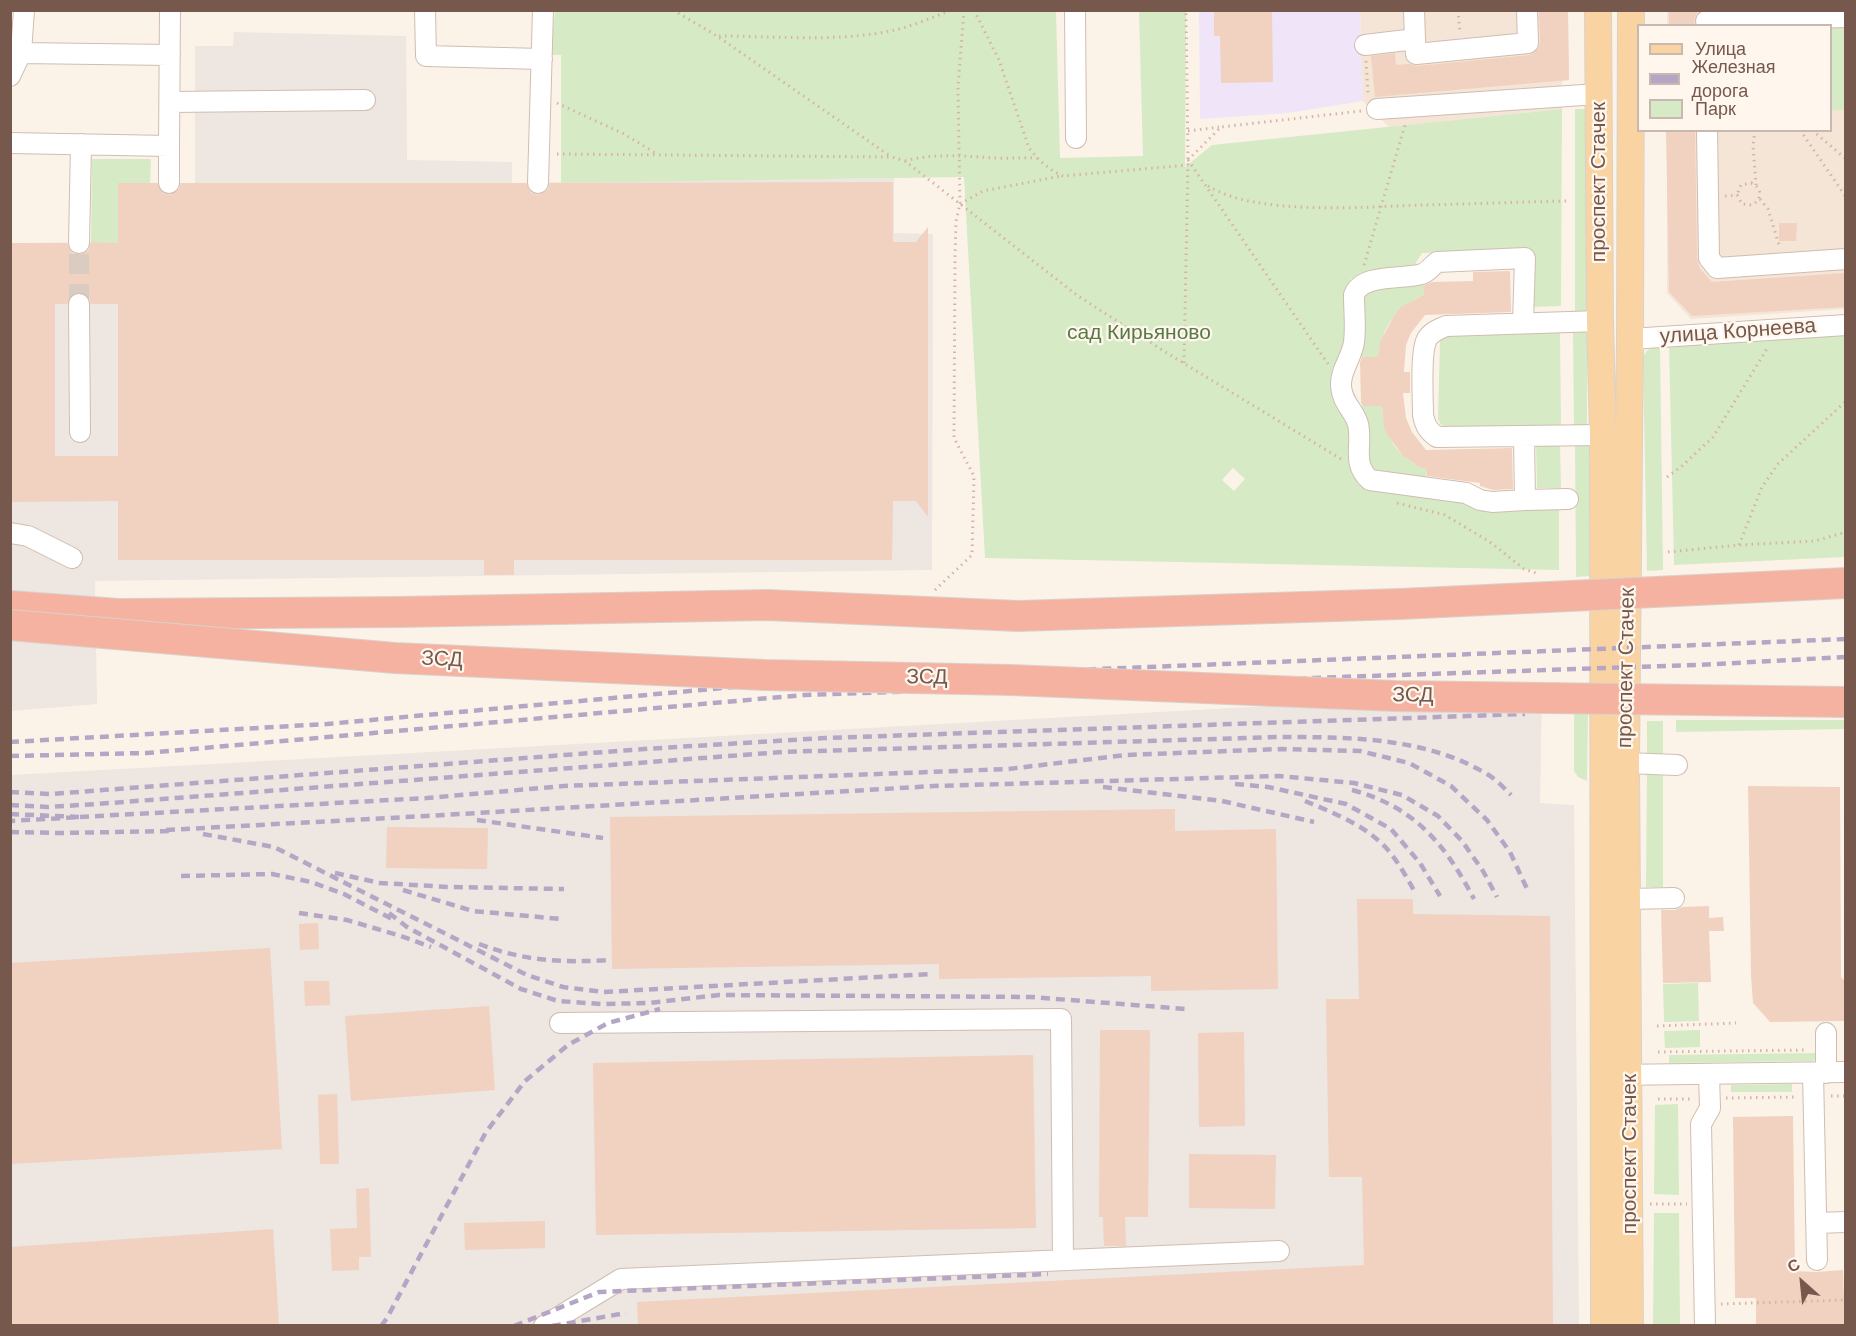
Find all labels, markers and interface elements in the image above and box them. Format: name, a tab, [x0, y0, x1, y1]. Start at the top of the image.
legend	[1637, 24, 1832, 132]
text: Улица	[1695, 37, 1746, 61]
text: Железная дорога	[1692, 55, 1775, 103]
text: Парк	[1695, 97, 1736, 121]
street label: проспект Стачек	[1586, 102, 1612, 262]
street label: улица Корнеева	[1659, 314, 1817, 350]
park label: сад Кирьяново	[1067, 320, 1211, 346]
street label: проспект Стачек	[1613, 588, 1641, 748]
street label: ЗСД	[421, 646, 463, 674]
street label: ЗСД	[906, 665, 948, 691]
street label: ЗСД	[1392, 683, 1434, 709]
street label: проспект Стачек	[1617, 1074, 1643, 1234]
north arrow	[1772, 1252, 1832, 1312]
text: С	[1784, 1254, 1804, 1277]

